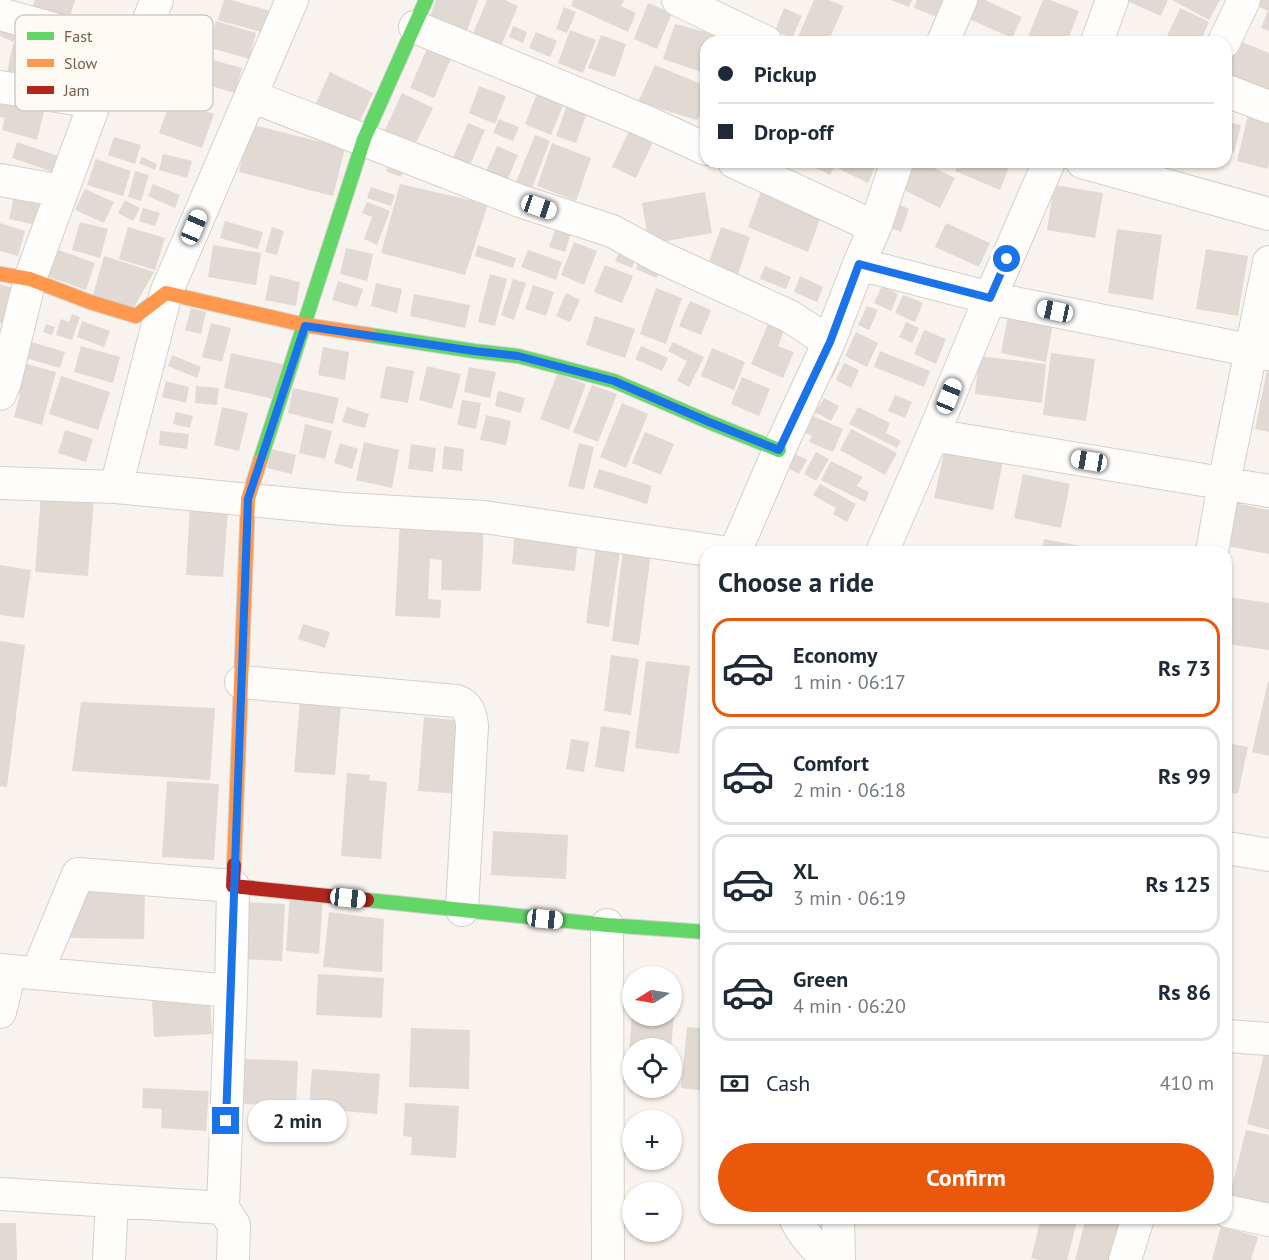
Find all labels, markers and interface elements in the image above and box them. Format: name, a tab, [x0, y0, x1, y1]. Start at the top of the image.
legend	[15, 15, 213, 111]
text: Fast	[64, 26, 93, 46]
text: Slow	[64, 53, 98, 73]
text: Pickup	[754, 60, 817, 88]
text: Jam	[63, 80, 90, 100]
text: Drop-off	[754, 118, 833, 146]
car	[519, 193, 559, 221]
car	[179, 207, 209, 247]
route start	[993, 245, 1020, 272]
car	[1036, 298, 1074, 324]
car	[934, 376, 964, 416]
car	[1070, 449, 1108, 473]
text: Choose a ride	[718, 565, 874, 599]
icon: car	[721, 641, 775, 695]
text: Economy	[793, 641, 877, 669]
text: Rs 73	[1158, 654, 1211, 682]
text: 1 min · 06:17	[793, 669, 906, 695]
icon: car	[721, 749, 775, 803]
text: Comfort	[793, 749, 869, 777]
text: Rs 99	[1158, 762, 1211, 790]
text: 2 min · 06:18	[793, 777, 906, 803]
icon: car	[721, 857, 775, 911]
text: XL	[793, 857, 818, 885]
text: Rs 125	[1145, 870, 1211, 898]
text: 3 min · 06:19	[793, 885, 906, 911]
car	[329, 887, 367, 909]
car	[526, 908, 564, 930]
icon: car	[721, 965, 775, 1019]
text: Green	[793, 965, 848, 993]
north arrow	[622, 966, 682, 1026]
map controls	[622, 966, 682, 1242]
text: Rs 86	[1158, 978, 1211, 1006]
text: 4 min · 06:20	[793, 993, 906, 1019]
button: locate	[622, 1038, 682, 1098]
icon: cash	[718, 1067, 751, 1100]
text: Cash	[766, 1069, 810, 1097]
text: 410 m	[1160, 1070, 1214, 1096]
callout: 2 min	[247, 1100, 346, 1142]
route end	[212, 1107, 239, 1134]
text: 2 min	[273, 1108, 322, 1134]
button: +	[622, 1110, 682, 1170]
button: Confirm	[718, 1143, 1214, 1212]
button: −	[622, 1182, 682, 1242]

